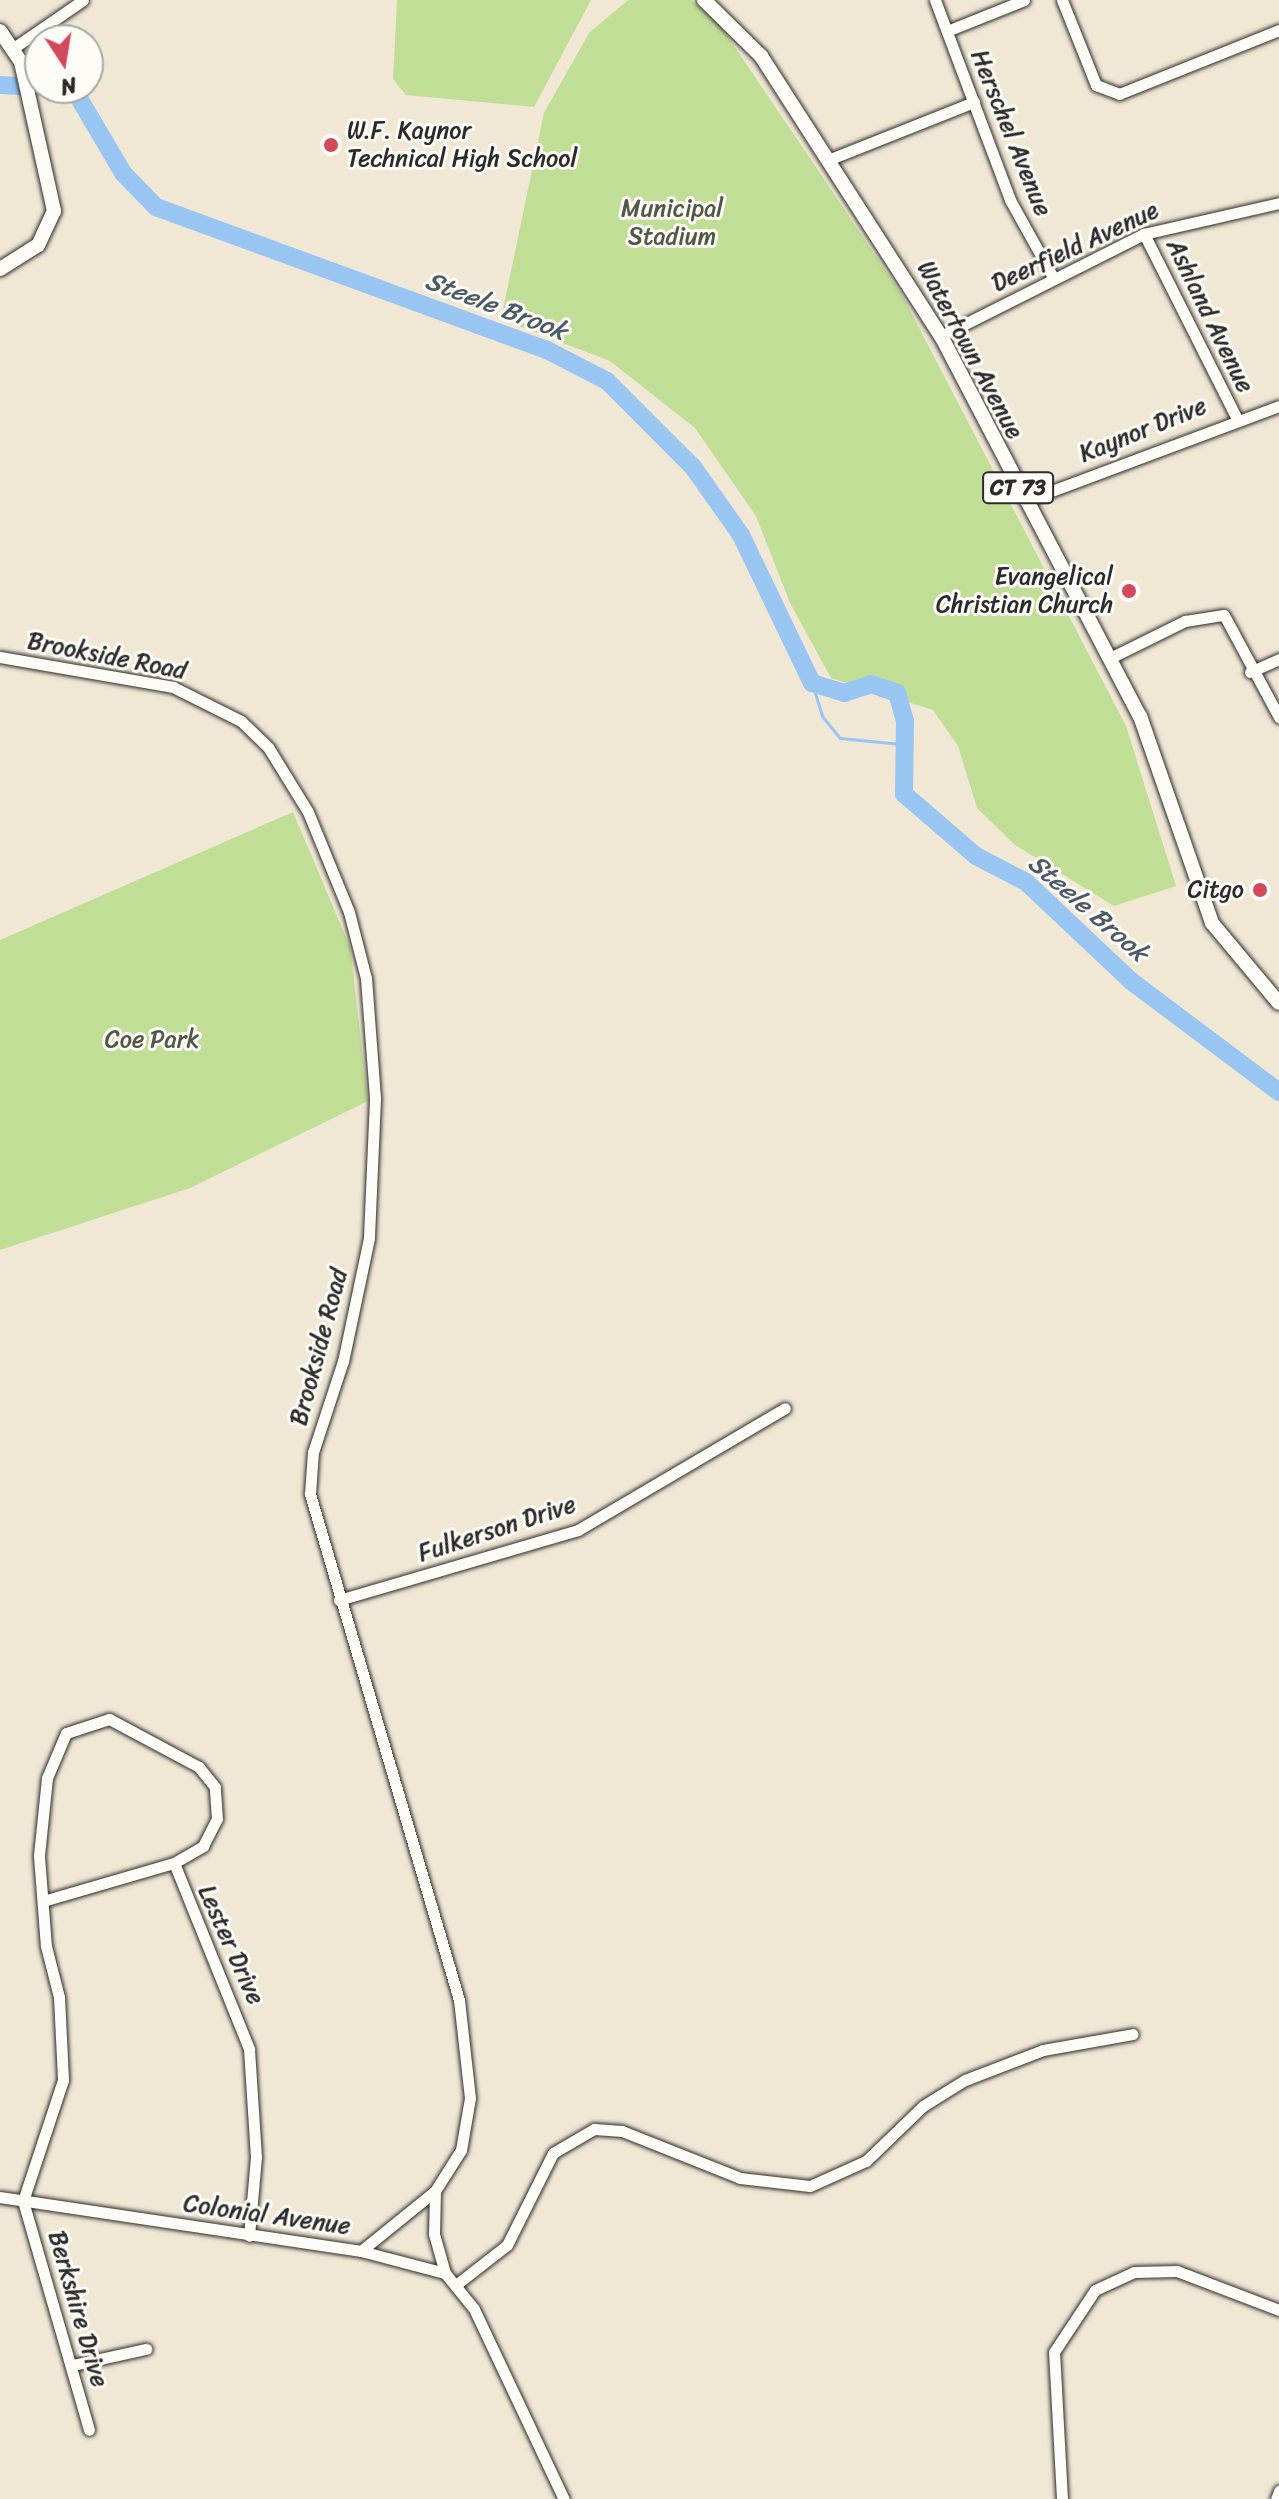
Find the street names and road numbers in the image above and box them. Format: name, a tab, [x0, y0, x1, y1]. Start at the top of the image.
street label: Herschel Avenue	[965, 46, 1057, 220]
street label: Deerfield Avenue	[987, 196, 1163, 298]
street label: Ashland Avenue	[1161, 235, 1259, 397]
street label: Watertown Avenue	[911, 256, 1029, 444]
street label: Kaynor Drive	[1075, 391, 1211, 469]
road number: CT 73	[982, 470, 1054, 506]
street label: Brookside Road	[25, 626, 189, 686]
street label: Brookside Road	[284, 1265, 354, 1429]
street label: Fulkerson Drive	[415, 1490, 579, 1568]
street label: Lester Drive	[192, 1881, 270, 2009]
street label: Colonial Avenue	[182, 2189, 352, 2241]
street label: Berkshire Drive	[42, 2228, 114, 2390]

